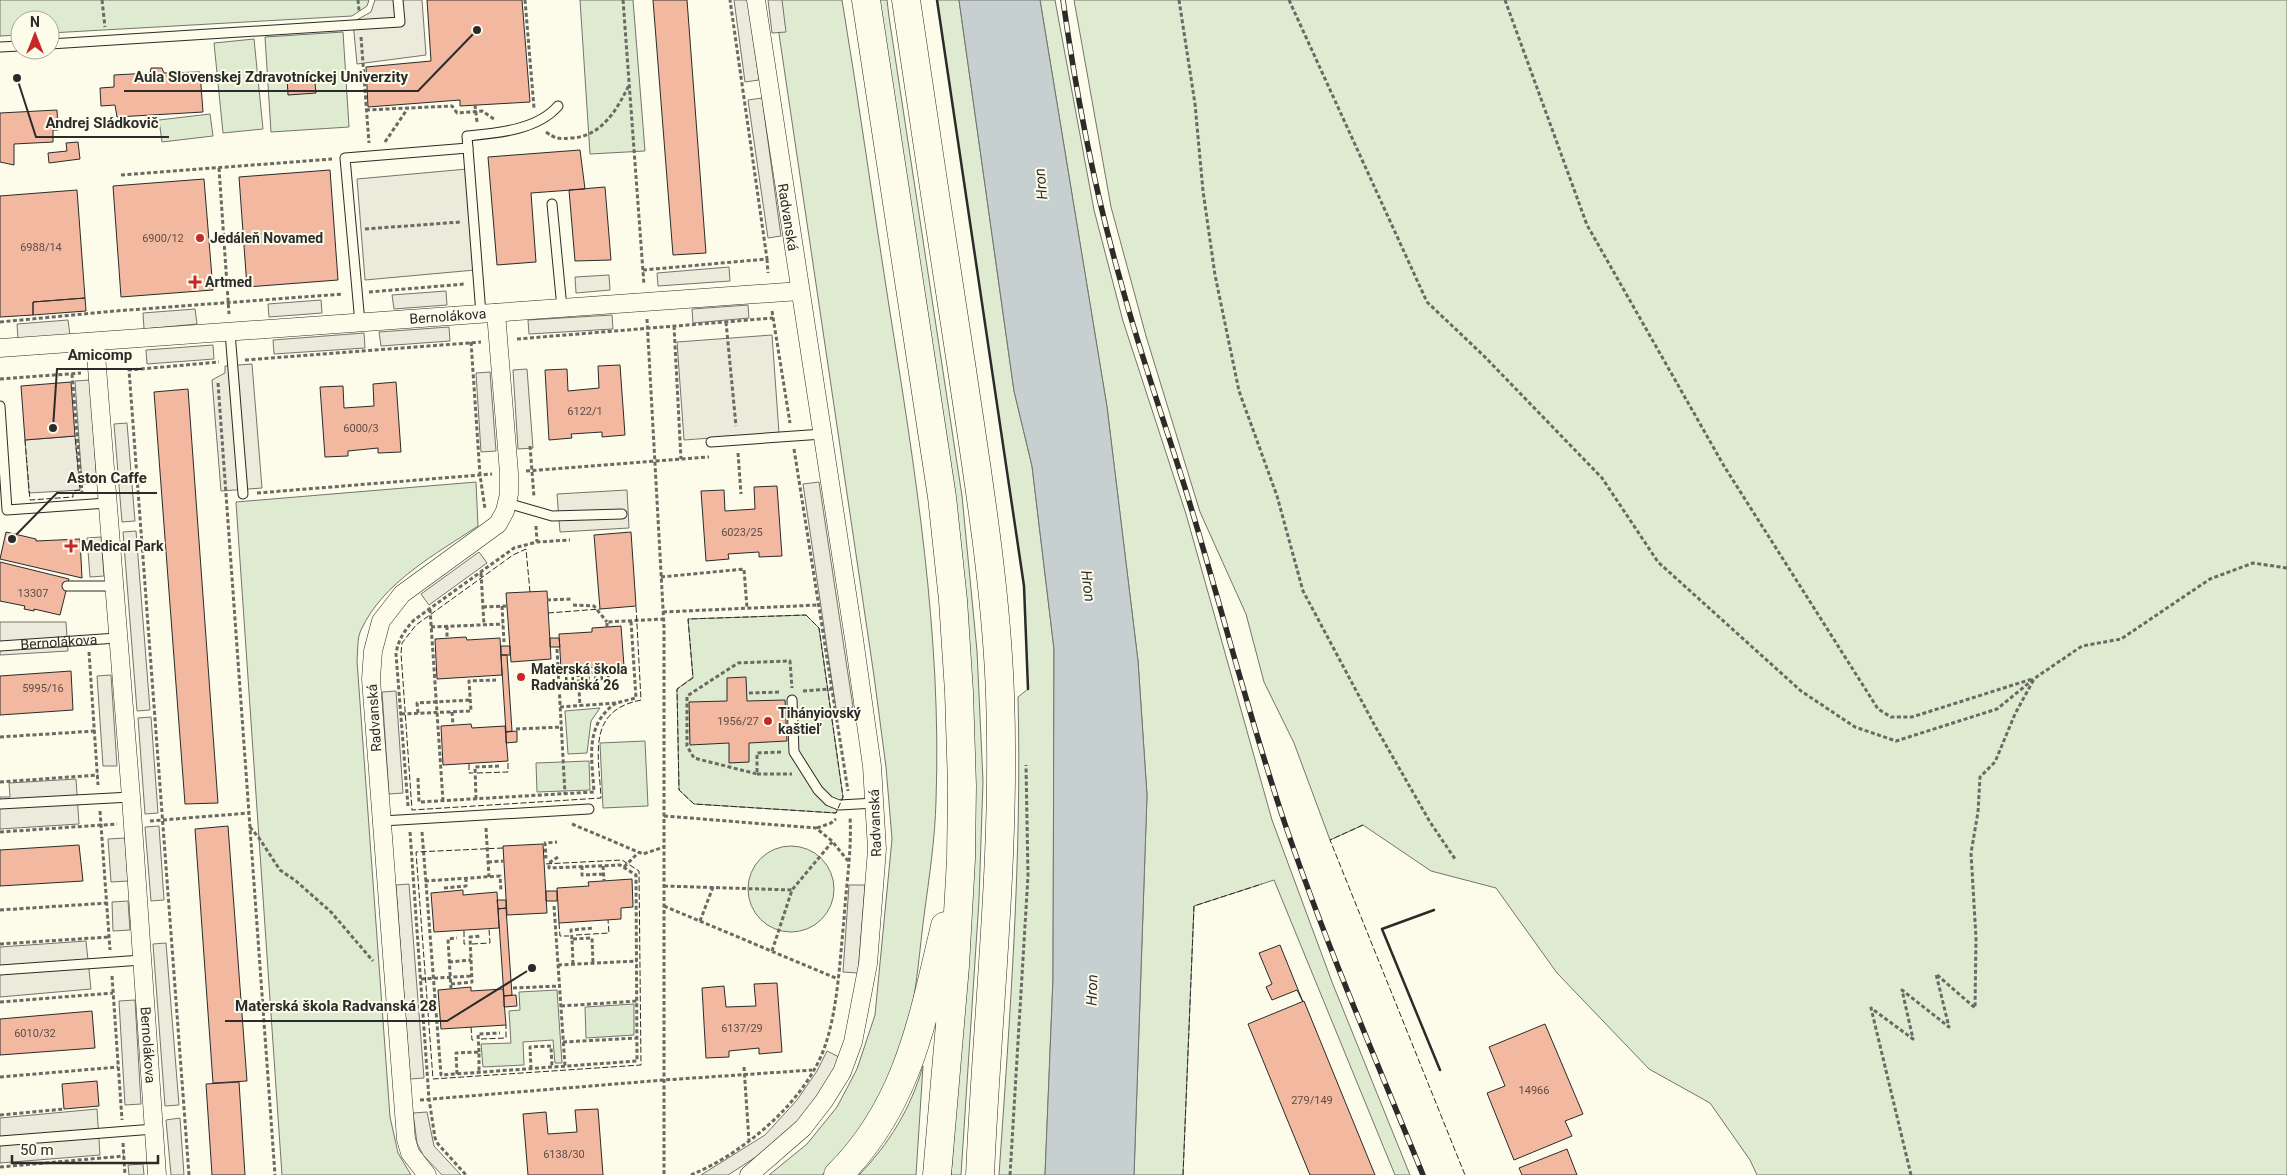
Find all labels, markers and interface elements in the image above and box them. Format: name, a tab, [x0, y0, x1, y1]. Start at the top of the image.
north arrow	[10, 10, 60, 60]
text: N	[30, 14, 40, 30]
callout: Aula Slovenskej Zdravotníckej Univerzity	[124, 61, 418, 91]
text: Aula Slovenskej Zdravotníckej Univerzity	[134, 68, 408, 86]
callout: Andrej Sládkovič	[36, 107, 169, 137]
text: Andrej Sládkovič	[45, 114, 159, 132]
water label: Hron	[1030, 167, 1052, 201]
street label: Radvanská	[775, 182, 801, 252]
place label: Jedáleň Novamed	[210, 230, 323, 246]
house number: 6900/12	[142, 232, 184, 245]
marker: Jedáleň Novamed	[194, 232, 206, 244]
house number: 6988/14	[20, 241, 62, 254]
place label: Artmed	[205, 274, 252, 290]
marker: Artmed	[189, 276, 201, 288]
street label: Bernolákova	[409, 305, 487, 327]
callout: Amicomp	[57, 339, 142, 369]
text: Amicomp	[68, 346, 132, 364]
house number: 6122/1	[567, 405, 603, 418]
house number: 6000/3	[343, 422, 379, 435]
callout: Aston Caffe	[57, 463, 157, 493]
text: Aston Caffe	[67, 469, 147, 487]
house number: 6023/25	[721, 526, 763, 539]
place label: Medical Park	[81, 538, 164, 554]
marker: Medical Park	[65, 540, 77, 552]
water label: Hron	[1077, 569, 1099, 603]
house number: 13307	[18, 587, 48, 600]
street label: Bernolákova	[20, 631, 98, 653]
place label: Materská škola Radvanská 26	[531, 661, 628, 693]
marker: Materská škola Radvanská 26	[515, 671, 527, 683]
house number: 5995/16	[22, 682, 64, 695]
street label: Radvanská	[364, 683, 384, 753]
place label: Tihányiovský kaštieľ	[778, 705, 862, 737]
house number: 1956/27	[717, 715, 759, 728]
marker: Tihányiovský kaštieľ	[762, 715, 774, 727]
street label: Radvanská	[866, 789, 884, 857]
water label: Hron	[1082, 974, 1102, 1006]
callout: Materská škola Radvanská 28	[225, 991, 447, 1021]
text: Materská škola Radvanská 28	[235, 997, 437, 1015]
street label: Bernolákova	[137, 1006, 159, 1084]
house number: 6137/29	[721, 1022, 763, 1035]
house number: 6010/32	[14, 1027, 56, 1040]
house number: 14966	[1519, 1084, 1549, 1097]
house number: 279/149	[1291, 1094, 1333, 1107]
scale bar	[12, 1132, 159, 1164]
text: 50 m	[20, 1141, 54, 1159]
house number: 6138/30	[543, 1148, 585, 1161]

